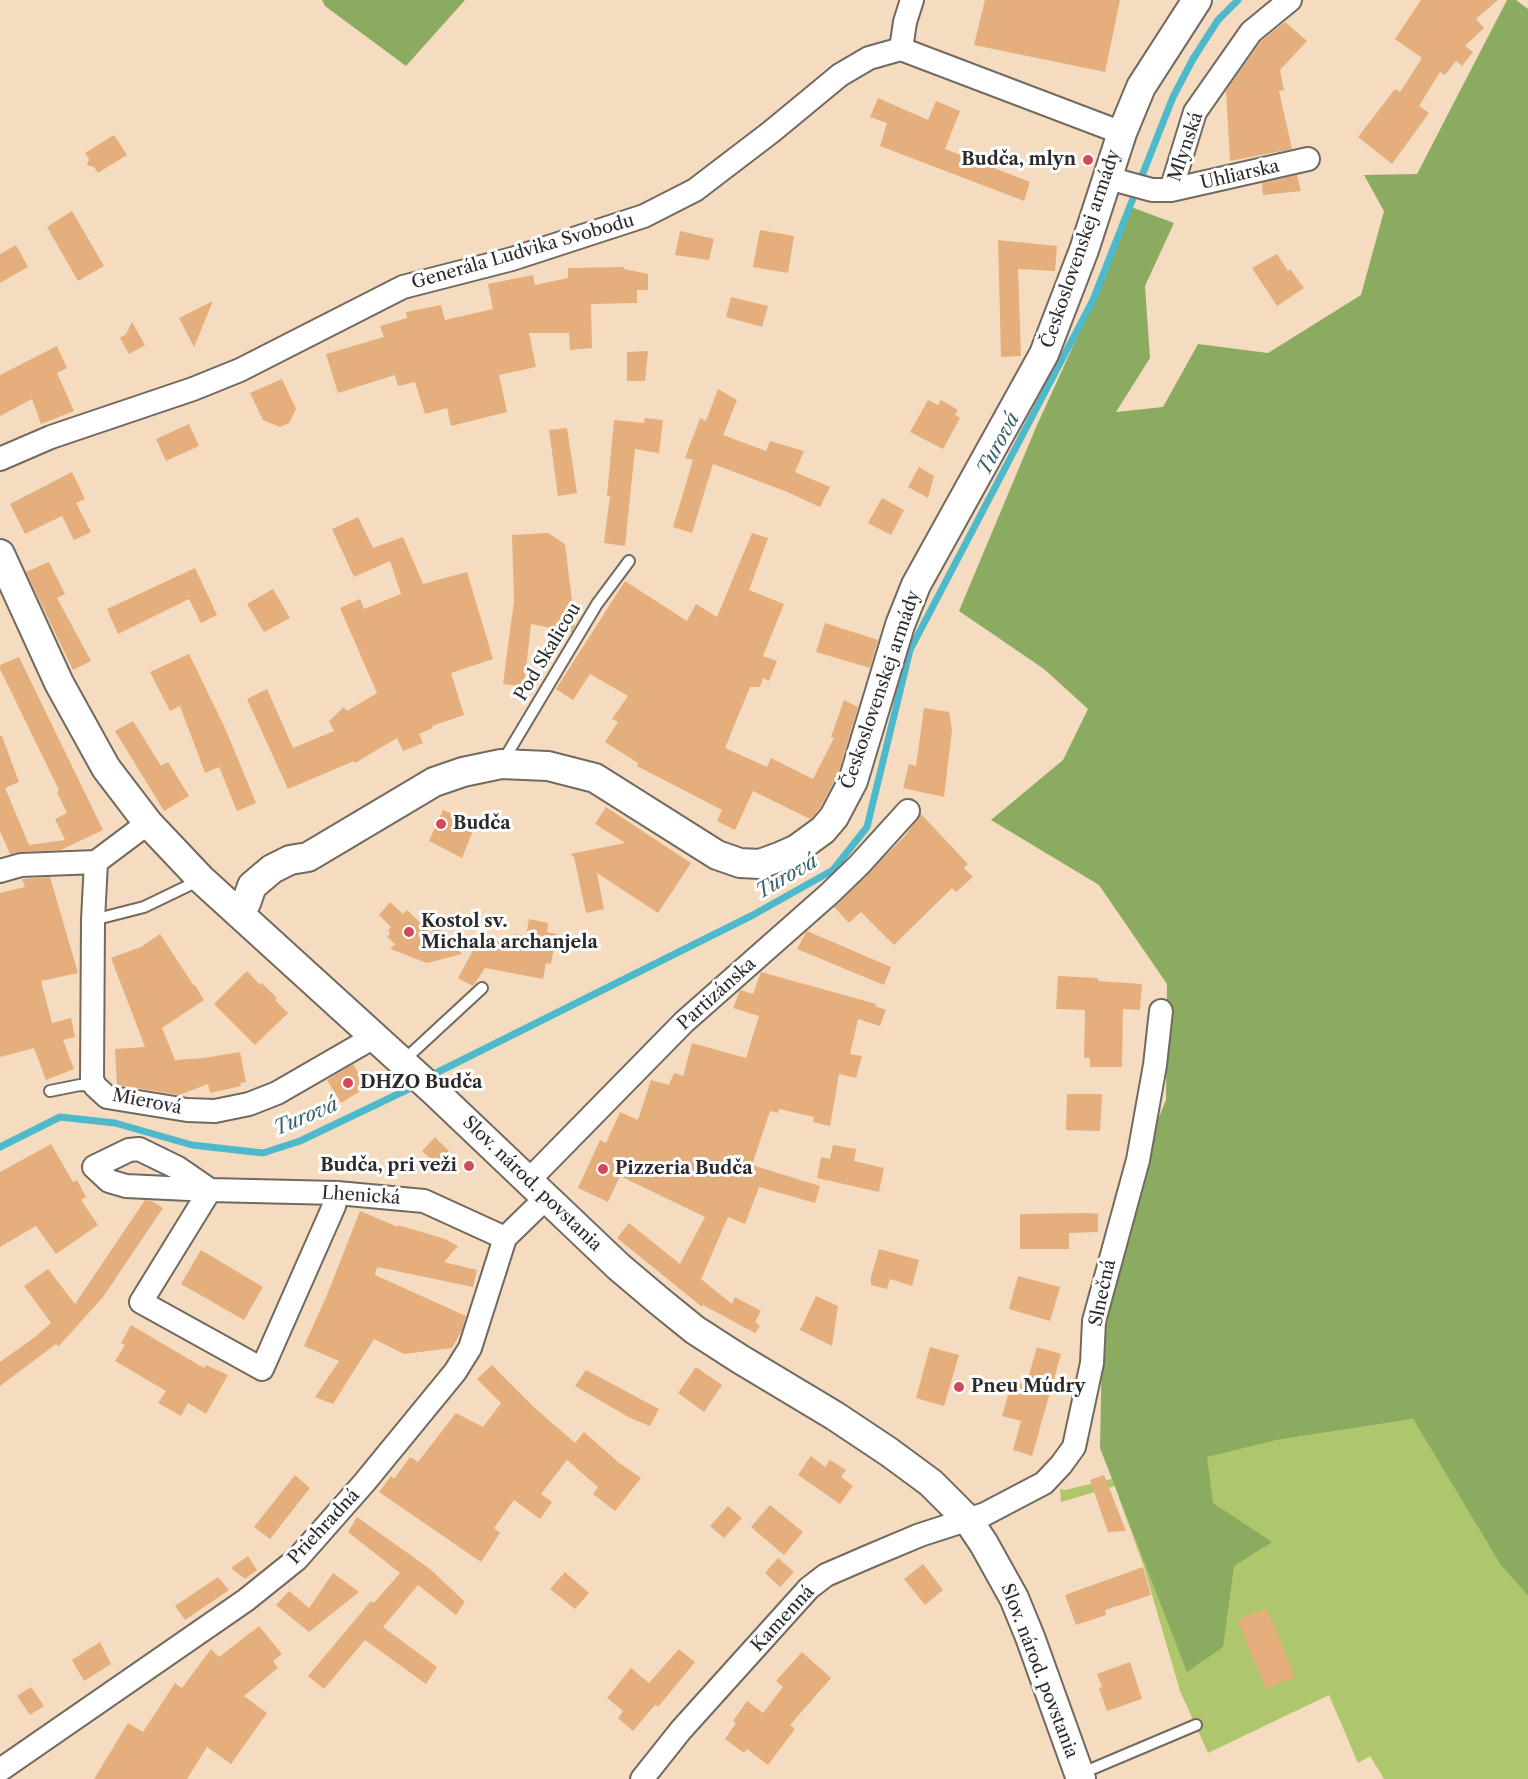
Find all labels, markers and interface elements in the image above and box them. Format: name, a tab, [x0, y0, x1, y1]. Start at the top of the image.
street label: Mlynská	[1164, 109, 1208, 185]
street label: Československej armády	[1037, 147, 1125, 351]
place label: Budča, mlyn	[961, 149, 1076, 171]
marker: Budča, mlyn	[1081, 153, 1095, 167]
street label: Uhliarska	[1198, 155, 1282, 195]
street label: Generála Ludvika Svobodu	[409, 210, 637, 294]
water label: Turová	[973, 409, 1025, 479]
street label: Československej armády	[837, 588, 925, 792]
street label: Pod Skalicou	[510, 599, 586, 705]
place label: Budča	[453, 813, 511, 835]
marker: Budča	[434, 817, 448, 831]
water label: Turová	[752, 850, 822, 904]
place label: Kostol sv. Michala archanjela	[421, 911, 598, 954]
marker: Kostol sv. Michala archanjela	[402, 925, 416, 939]
street label: Partizánska	[673, 953, 761, 1035]
place label: DHZO Budča	[360, 1072, 482, 1094]
marker: DHZO Budča	[341, 1076, 355, 1090]
street label: Mierová	[110, 1085, 184, 1119]
water label: Turová	[270, 1093, 342, 1141]
street label: Slov. národ. povstania	[458, 1112, 606, 1256]
place label: Budča, pri veži	[320, 1155, 457, 1177]
place label: Pizzeria Budča	[615, 1158, 753, 1180]
marker: Budča, pri veži	[462, 1159, 476, 1173]
marker: Pizzeria Budča	[596, 1162, 610, 1176]
street label: Lhenická	[321, 1182, 401, 1210]
street label: Slnečná	[1085, 1258, 1121, 1328]
place label: Pneu Múdry	[971, 1376, 1085, 1398]
marker: Pneu Múdry	[952, 1380, 966, 1394]
street label: Priehradná	[284, 1485, 364, 1569]
street label: Slov. národ. povstania	[996, 1581, 1082, 1761]
street label: Kamenná	[747, 1582, 819, 1656]

